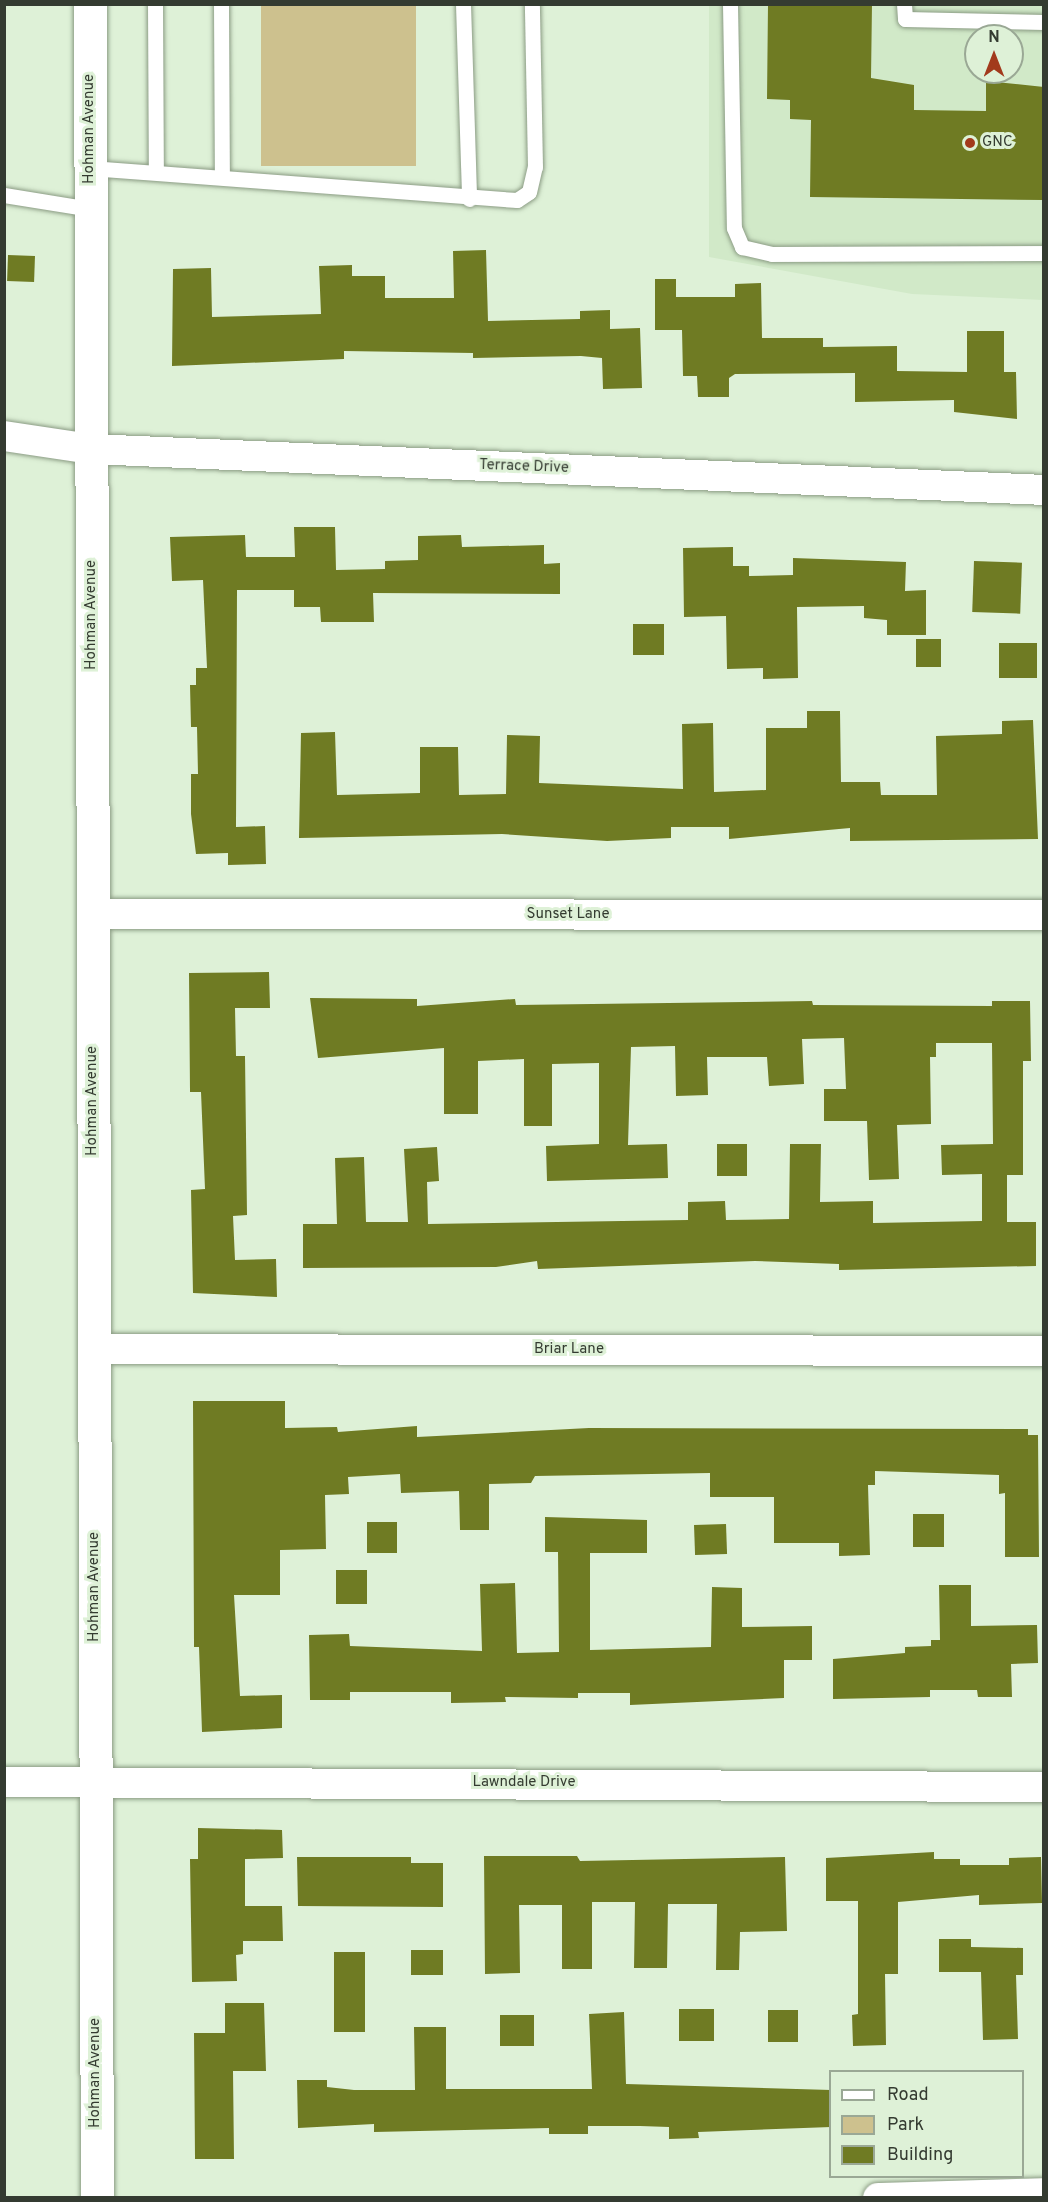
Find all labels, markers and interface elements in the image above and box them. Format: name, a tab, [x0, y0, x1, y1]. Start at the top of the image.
north arrow	[964, 24, 1024, 84]
text: N	[988, 28, 1000, 48]
street label: Hohman Avenue	[81, 74, 99, 184]
place label: GNC	[982, 134, 1013, 152]
marker: GNC	[963, 136, 977, 150]
street label: Terrace Drive	[479, 456, 569, 478]
street label: Hohman Avenue	[83, 560, 101, 670]
street label: Sunset Lane	[526, 906, 610, 924]
street label: Hohman Avenue	[84, 1046, 102, 1156]
street label: Briar Lane	[534, 1341, 604, 1359]
street label: Hohman Avenue	[86, 1532, 104, 1642]
street label: Lawndale Drive	[473, 1774, 575, 1792]
street label: Hohman Avenue	[87, 2018, 105, 2128]
legend	[829, 2070, 1024, 2178]
text: Road	[887, 2084, 929, 2107]
text: Park	[887, 2114, 924, 2137]
text: Building	[887, 2144, 953, 2167]

